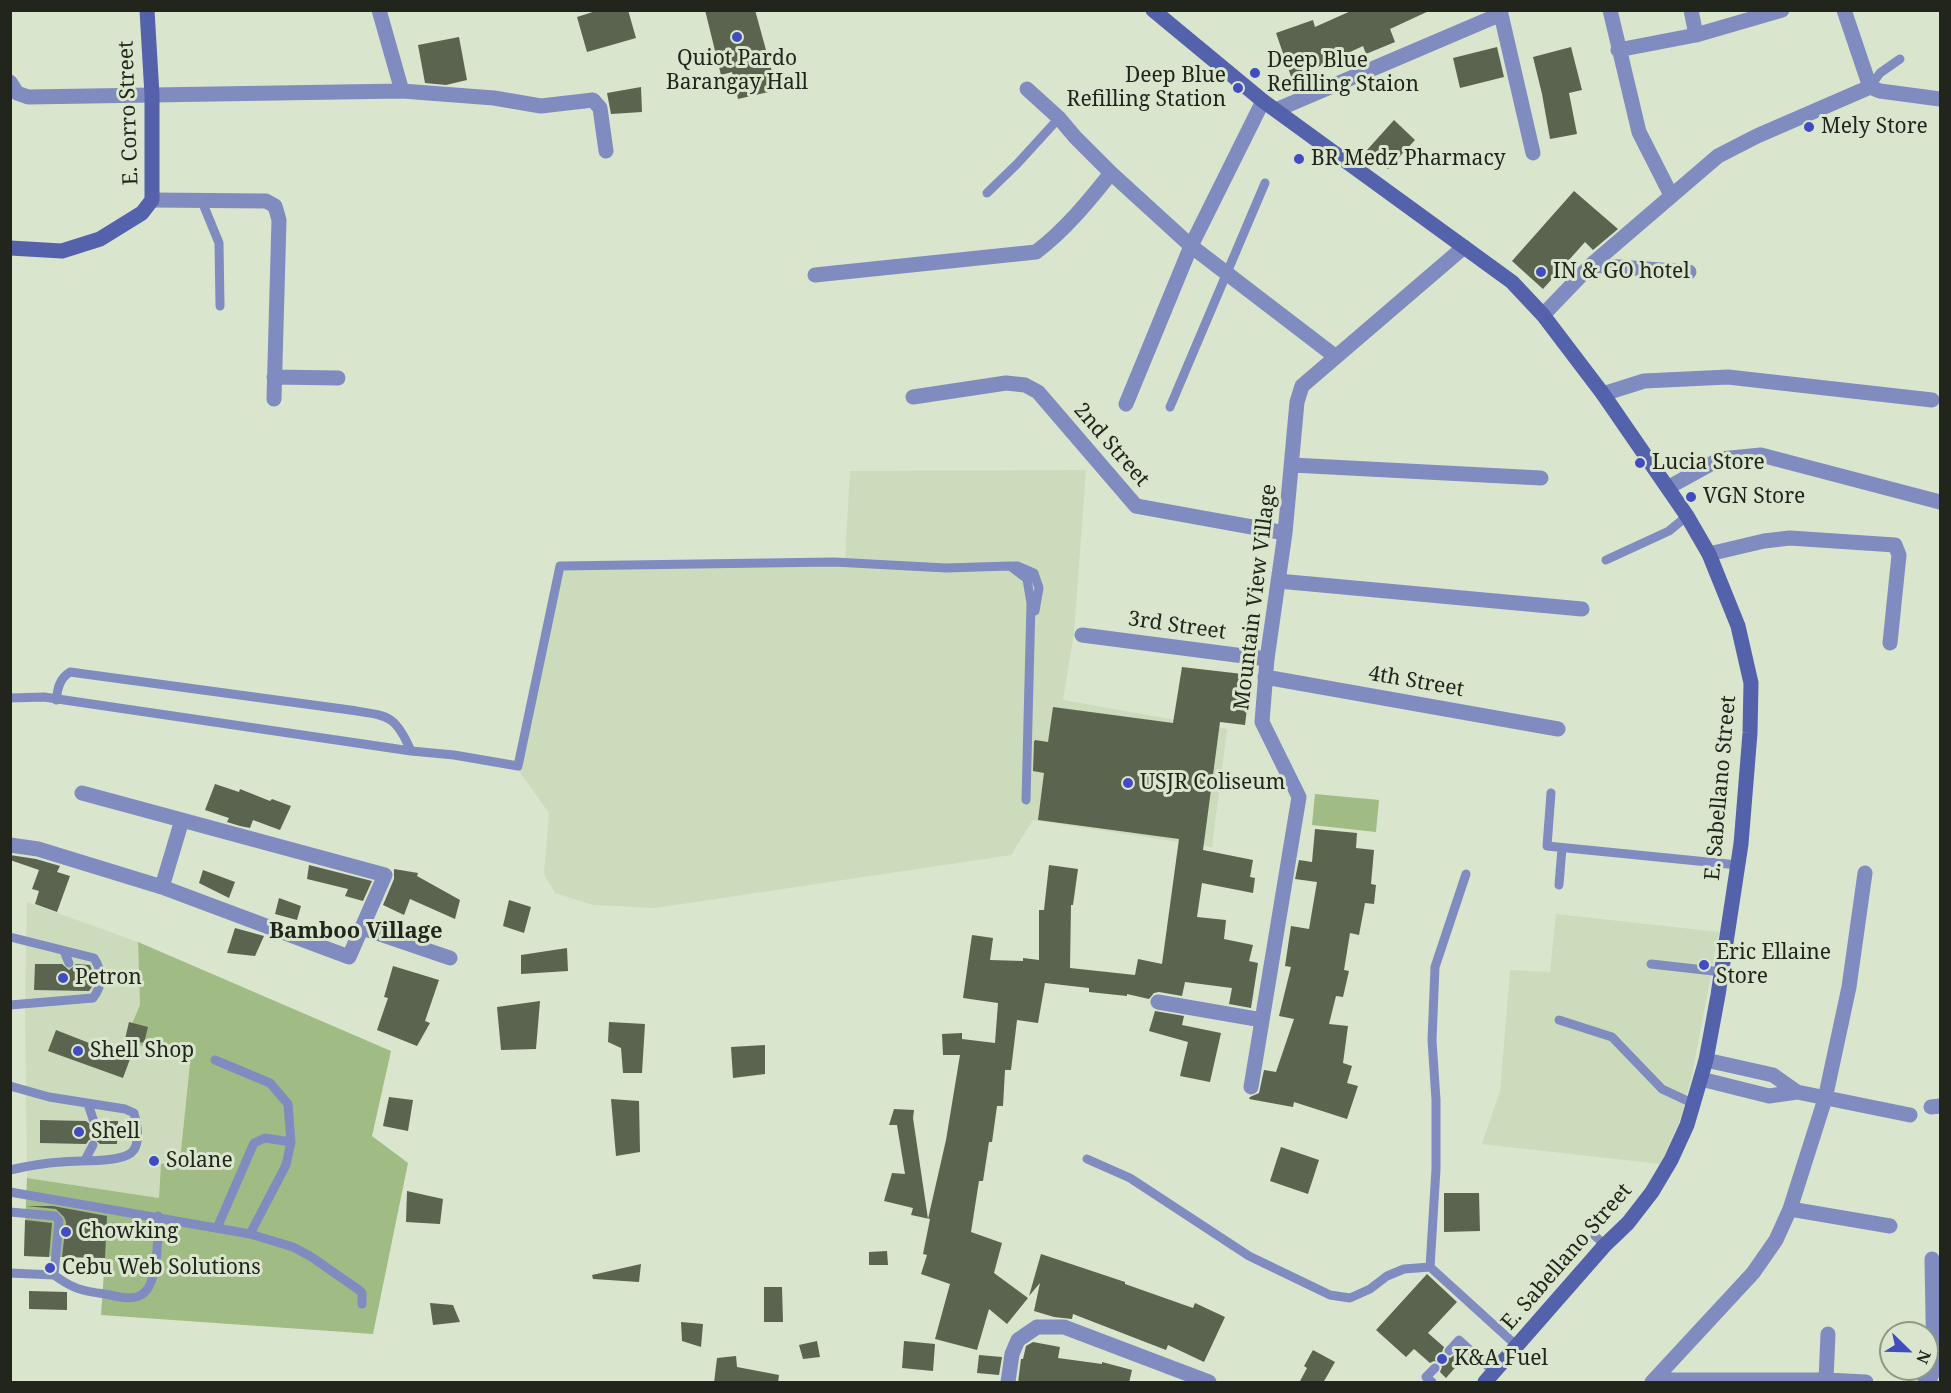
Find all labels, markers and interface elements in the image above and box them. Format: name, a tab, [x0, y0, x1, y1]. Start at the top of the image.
marker: Quiot Pardo Barangay Hall	[730, 30, 744, 44]
street label: E. Corro Street	[114, 40, 144, 186]
place label: Quiot Pardo Barangay Hall	[666, 46, 808, 96]
place label: Deep Blue Refilling Staion	[1267, 48, 1419, 98]
place label: Deep Blue Refilling Station	[1067, 63, 1226, 113]
marker: Deep Blue Refilling Staion	[1248, 66, 1262, 80]
marker: Deep Blue Refilling Station	[1231, 81, 1245, 95]
place label: Mely Store	[1821, 114, 1928, 140]
marker: Mely Store	[1802, 120, 1816, 134]
place label: BR Medz Pharmacy	[1311, 146, 1506, 172]
marker: BR Medz Pharmacy	[1292, 152, 1306, 166]
place label: IN & GO hotel	[1553, 259, 1690, 285]
marker: IN & GO hotel	[1534, 265, 1548, 279]
street label: 2nd Street	[1068, 398, 1154, 492]
place label: Lucia Store	[1652, 450, 1765, 476]
marker: Lucia Store	[1633, 456, 1647, 470]
street label: Mountain View Village	[1230, 483, 1282, 711]
place label: VGN Store	[1703, 484, 1805, 510]
marker: VGN Store	[1684, 490, 1698, 504]
street label: 3rd Street	[1126, 607, 1228, 645]
street label: 4th Street	[1366, 661, 1466, 703]
street label: E. Sabellano Street	[1700, 694, 1742, 882]
place label: USJR Coliseum	[1140, 770, 1285, 796]
marker: USJR Coliseum	[1121, 776, 1135, 790]
district label: Bamboo Village	[269, 919, 443, 945]
place label: Eric Ellaine Store	[1716, 940, 1831, 990]
marker: Eric Ellaine Store	[1697, 958, 1711, 972]
place label: Petron	[75, 965, 142, 991]
marker: Petron	[56, 971, 70, 985]
place label: Shell Shop	[90, 1038, 194, 1064]
marker: Shell Shop	[71, 1044, 85, 1058]
place label: Shell	[91, 1119, 140, 1145]
marker: Shell	[72, 1125, 86, 1139]
place label: Solane	[166, 1148, 233, 1174]
marker: Solane	[147, 1154, 161, 1168]
street label: E. Sabellano Street	[1497, 1179, 1637, 1335]
place label: Chowking	[78, 1219, 178, 1245]
marker: Chowking	[59, 1225, 73, 1239]
place label: Cebu Web Solutions	[62, 1255, 261, 1281]
marker: Cebu Web Solutions	[43, 1261, 57, 1275]
north arrow	[1879, 1321, 1939, 1381]
place label: K&A Fuel	[1454, 1346, 1548, 1372]
text: N	[1911, 1347, 1936, 1367]
marker: K&A Fuel	[1435, 1352, 1449, 1366]

